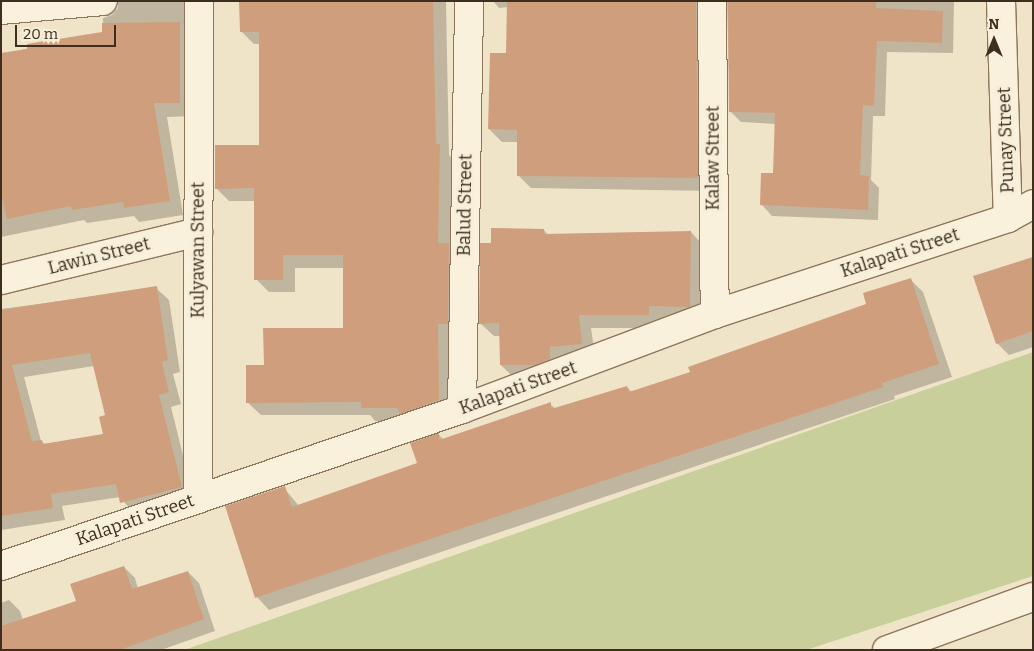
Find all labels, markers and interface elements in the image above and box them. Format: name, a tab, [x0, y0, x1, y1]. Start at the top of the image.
scale bar	[18, 15, 119, 47]
north arrow	[969, 15, 1019, 65]
text: N	[989, 16, 999, 33]
text: 20 m	[23, 25, 58, 43]
street label: Punay Street	[993, 87, 1019, 193]
street label: Kalaw Street	[702, 106, 724, 210]
street label: Balud Street	[453, 154, 477, 256]
street label: Kulyawan Street	[187, 182, 209, 318]
street label: Kalapati Street	[838, 224, 962, 282]
street label: Lawin Street	[46, 233, 152, 279]
street label: Kalapati Street	[456, 357, 580, 419]
street label: Kalapati Street	[73, 490, 197, 550]

